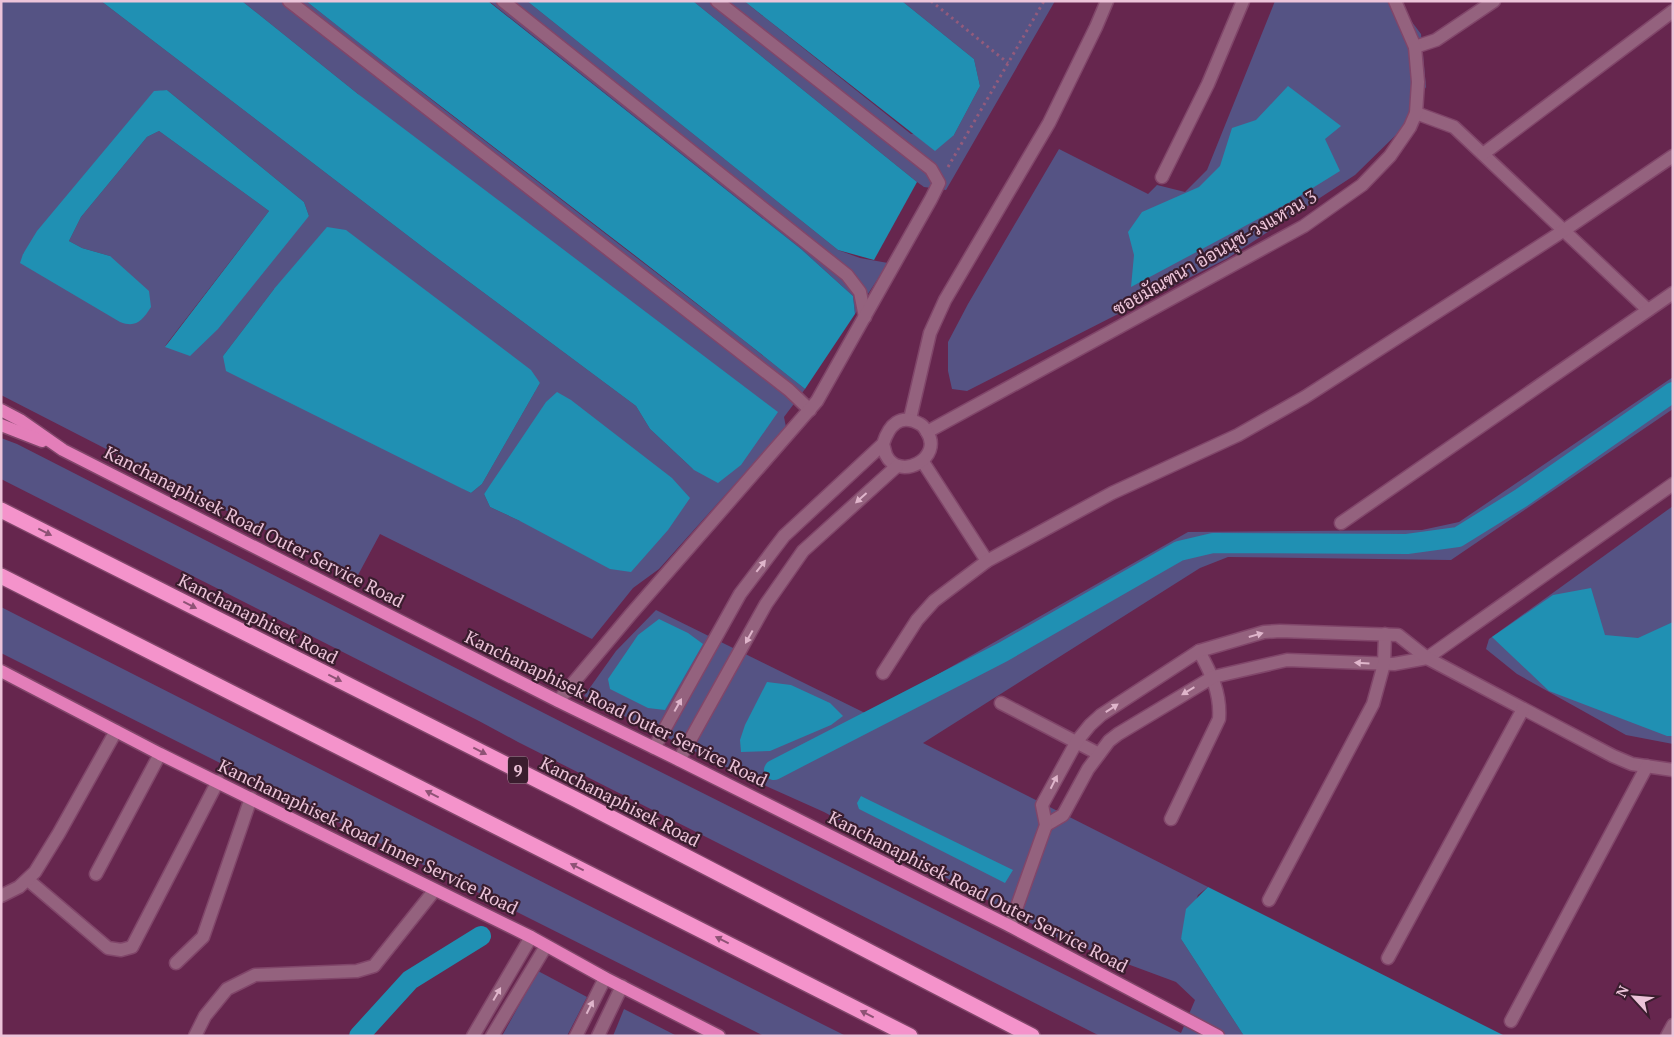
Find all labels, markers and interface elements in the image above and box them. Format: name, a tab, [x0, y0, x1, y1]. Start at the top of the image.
street label: ซอยมัณฑนา อ่อนนุช-วงแหวน 3	[1108, 184, 1321, 321]
street label: Kanchanaphisek Road Outer Service Road	[101, 440, 408, 612]
one-way arrow	[855, 492, 867, 504]
one-way arrow	[38, 528, 52, 536]
one-way arrow	[756, 559, 766, 573]
street label: Kanchanaphisek Road	[175, 567, 342, 669]
one-way arrow	[183, 601, 197, 609]
street label: Kanchanaphisek Road Outer Service Road	[461, 624, 771, 792]
one-way arrow	[744, 630, 753, 643]
one-way arrow	[1248, 630, 1263, 638]
one-way arrow	[1354, 658, 1370, 666]
one-way arrow	[328, 674, 342, 682]
one-way arrow	[1182, 687, 1195, 696]
one-way arrow	[673, 699, 682, 712]
one-way arrow	[1106, 703, 1119, 712]
one-way arrow	[473, 747, 488, 755]
street label: Kanchanaphisek Road	[537, 750, 704, 852]
street label: Kanchanaphisek Road Inner Service Road	[215, 753, 522, 919]
road number: 9	[508, 756, 528, 784]
one-way arrow	[1050, 775, 1059, 788]
one-way arrow	[425, 790, 439, 798]
street label: Kanchanaphisek Road Outer Service Road	[825, 805, 1132, 977]
one-way arrow	[570, 863, 584, 871]
one-way arrow	[715, 936, 729, 944]
north arrow	[1609, 972, 1659, 1022]
text: N	[1611, 982, 1633, 1000]
one-way arrow	[493, 987, 502, 1000]
one-way arrow	[586, 1000, 594, 1014]
one-way arrow	[860, 1010, 874, 1018]

